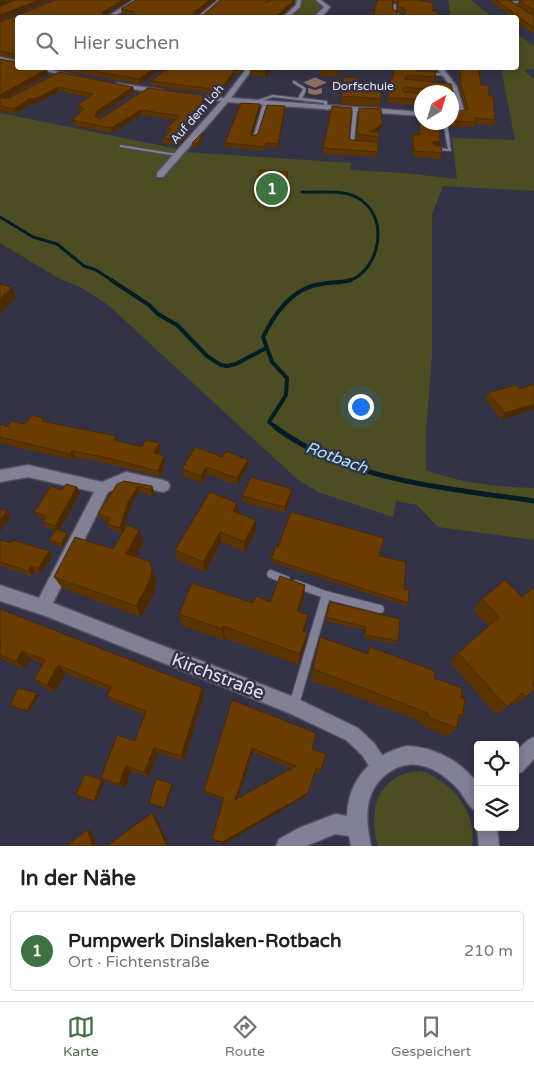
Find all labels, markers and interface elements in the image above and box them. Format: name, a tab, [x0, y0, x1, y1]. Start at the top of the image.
search box	[15, 15, 519, 70]
icon: search	[33, 29, 61, 57]
text: Hier suchen	[73, 32, 180, 54]
school or university icon: Dorfschule	[302, 73, 328, 99]
place label: Dorfschule	[332, 79, 394, 93]
street label: Auf dem Loh	[167, 82, 227, 146]
north arrow	[414, 85, 459, 130]
pin: 1	[256, 170, 288, 208]
your location	[348, 394, 374, 420]
water label: Rotbach	[303, 438, 372, 479]
street label: Kirchstraße	[169, 648, 267, 704]
map controls	[474, 741, 519, 831]
button: locate	[474, 741, 519, 786]
button: layers	[474, 786, 519, 831]
text: In der Nähe	[20, 866, 136, 891]
text: Pumpwerk Dinslaken-Rotbach	[68, 930, 342, 952]
text: 1	[32, 941, 42, 961]
text: 210 m	[464, 941, 513, 961]
text: Ort · Fichtenstraße	[68, 952, 210, 972]
tab: Karte	[63, 1013, 99, 1060]
tab: Route	[225, 1013, 265, 1060]
tab: Gespeichert	[391, 1013, 471, 1060]

